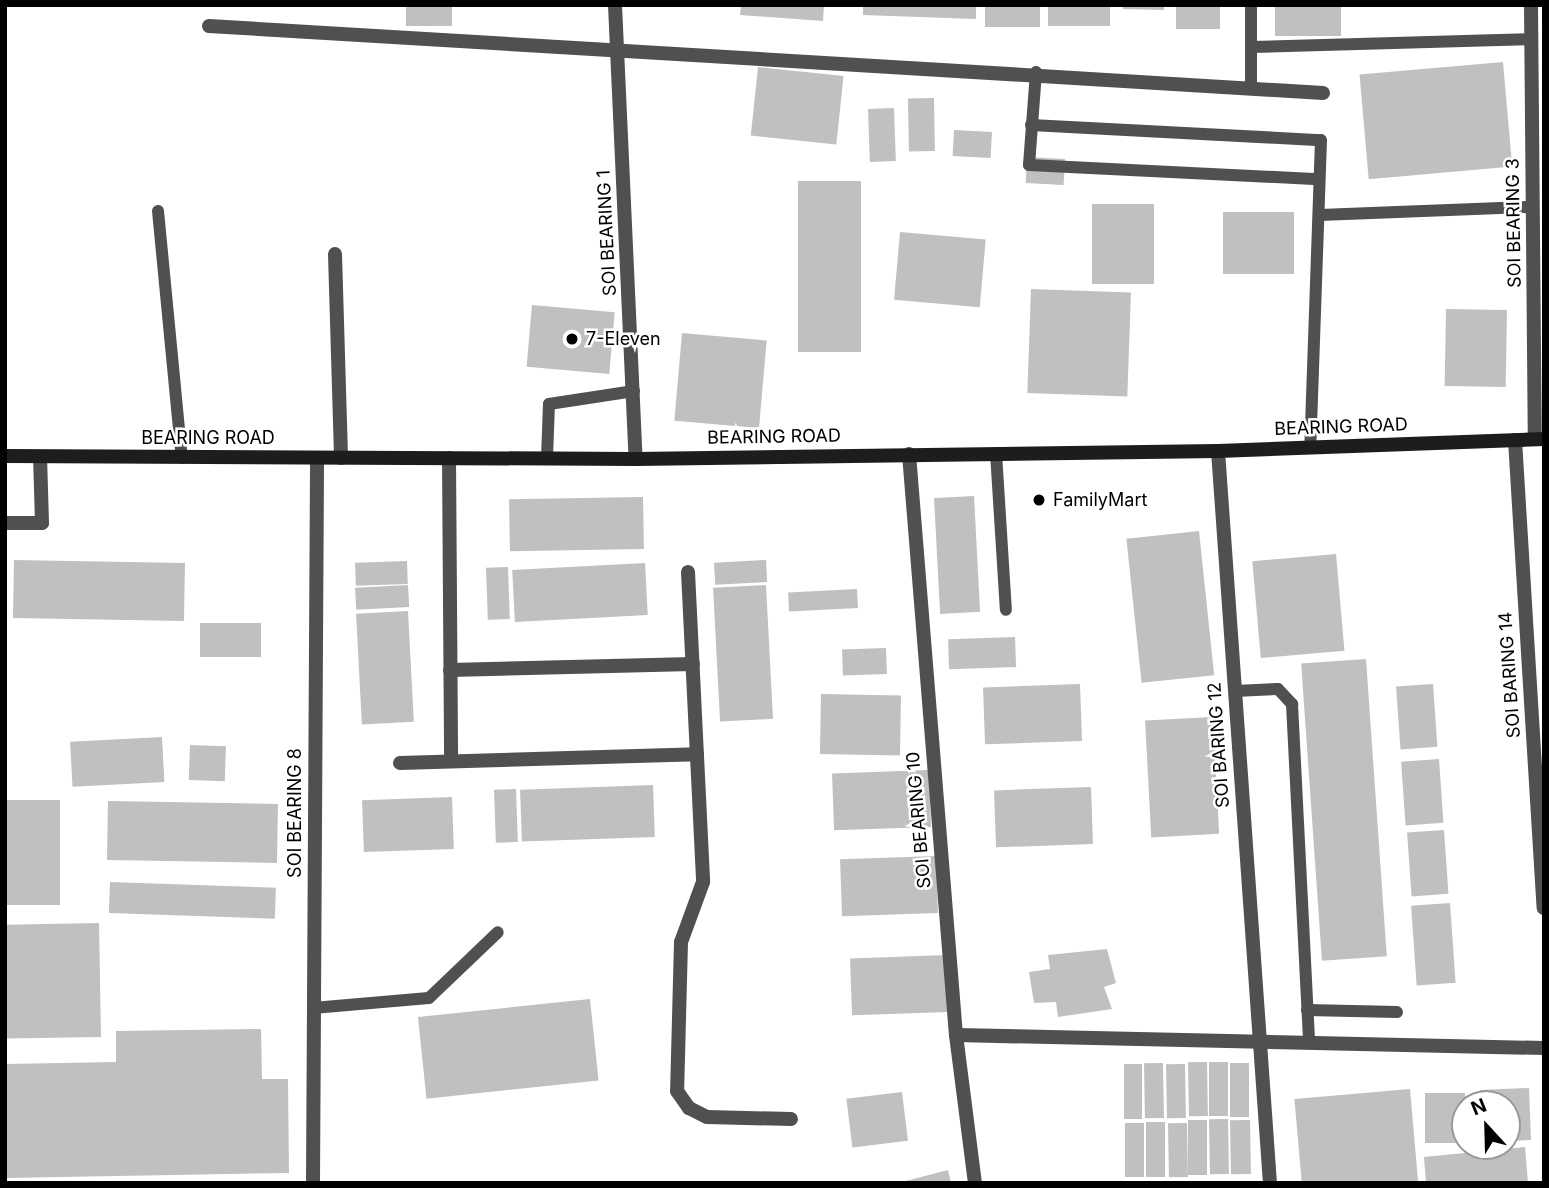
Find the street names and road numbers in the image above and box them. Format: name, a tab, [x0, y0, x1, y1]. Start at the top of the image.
street label: SOI BEARING 3	[1502, 158, 1526, 288]
street label: SOI BEARING 1	[593, 170, 621, 296]
street label: BEARING ROAD	[1274, 414, 1408, 440]
street label: BEARING ROAD	[707, 425, 841, 449]
street label: BEARING ROAD	[141, 427, 275, 449]
street label: SOI BARING 14	[1495, 611, 1525, 739]
street label: SOI BARING 12	[1204, 681, 1234, 809]
street label: SOI BEARING 8	[284, 748, 306, 878]
street label: SOI BEARING 10	[902, 751, 936, 889]

